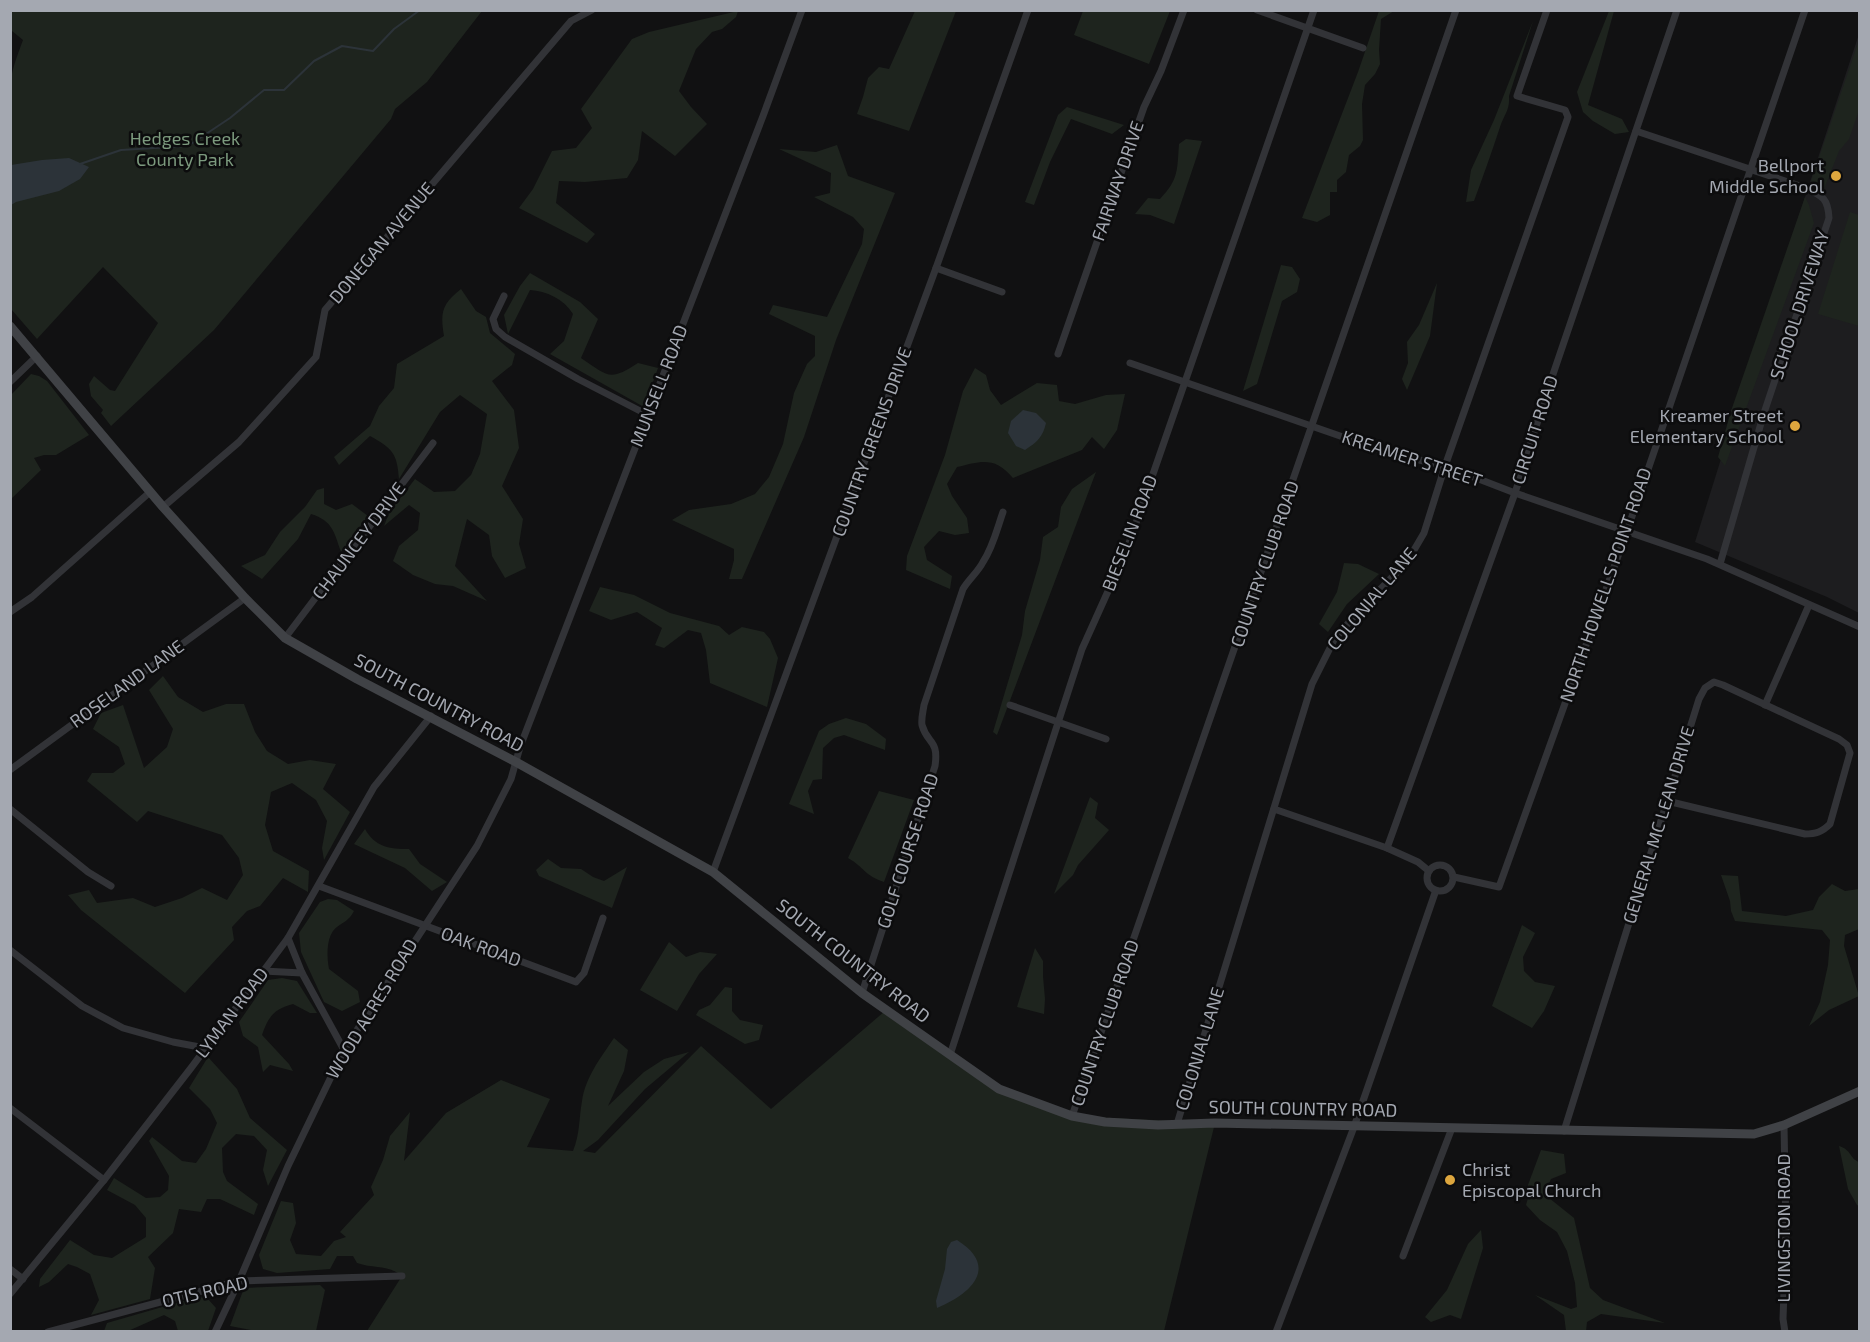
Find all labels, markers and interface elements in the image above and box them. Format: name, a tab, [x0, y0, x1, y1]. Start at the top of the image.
street label: FAIRWAY DRIVE	[1086, 118, 1148, 243]
park label: Hedges Creek County Park	[130, 127, 240, 170]
place label: Bellport Middle School	[1709, 154, 1825, 197]
marker: Bellport Middle School	[1829, 169, 1843, 183]
street label: DONEGAN AVENUE	[324, 177, 438, 308]
street label: SCHOOL DRIVEWAY	[1765, 227, 1834, 382]
street label: MUNSELL ROAD	[625, 321, 691, 450]
street label: COUNTRY GREENS DRIVE	[826, 344, 916, 539]
street label: CIRCUIT ROAD	[1506, 372, 1562, 487]
place label: Kreamer Street Elementary School	[1630, 404, 1784, 447]
marker: Kreamer Street Elementary School	[1788, 419, 1802, 433]
street label: KREAMER STREET	[1339, 425, 1486, 491]
street label: NORTH HOWELLS POINT ROAD	[1555, 465, 1656, 705]
street label: BIESELIN ROAD	[1097, 471, 1161, 594]
street label: CHAUNCEY DRIVE	[307, 477, 409, 603]
street label: COUNTRY CLUB ROAD	[1225, 478, 1303, 650]
street label: COLONIAL LANE	[1322, 542, 1421, 654]
street label: ROSELAND LANE	[65, 634, 188, 732]
street label: SOUTH COUNTRY ROAD	[351, 648, 528, 756]
street label: GENERAL MC LEAN DRIVE	[1617, 723, 1699, 926]
street label: GOLF COURSE ROAD	[872, 770, 942, 931]
street label: SOUTH COUNTRY ROAD	[772, 893, 935, 1027]
street label: OAK ROAD	[438, 921, 524, 971]
street label: WOOD ACRES ROAD	[321, 934, 422, 1083]
street label: COUNTRY CLUB ROAD	[1065, 937, 1143, 1109]
street label: LYMAN ROAD	[190, 963, 272, 1062]
street label: COLONIAL LANE	[1170, 984, 1228, 1113]
street label: SOUTH COUNTRY ROAD	[1208, 1095, 1398, 1121]
street label: LIVINGSTON ROAD	[1772, 1154, 1794, 1302]
place label: Christ Episcopal Church	[1462, 1158, 1601, 1201]
marker: Christ Episcopal Church	[1443, 1173, 1457, 1187]
street label: OTIS ROAD	[160, 1270, 250, 1312]

